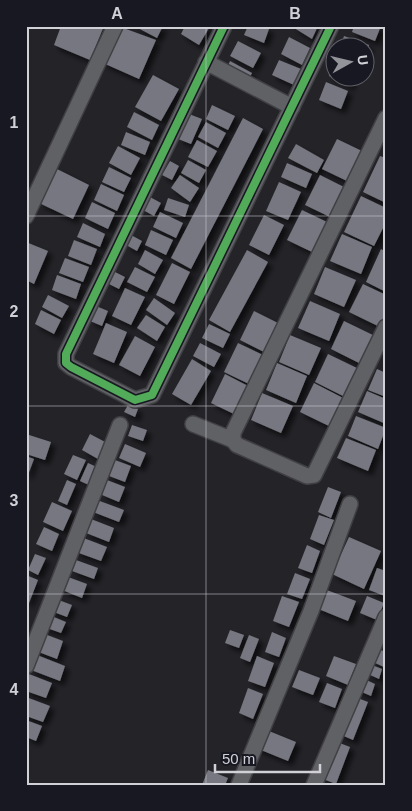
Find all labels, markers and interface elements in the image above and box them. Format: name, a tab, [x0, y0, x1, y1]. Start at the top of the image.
text: A	[111, 5, 123, 22]
text: B	[289, 5, 301, 22]
north arrow	[324, 38, 374, 88]
text: U	[354, 54, 372, 66]
text: 1	[10, 114, 19, 131]
text: 2	[10, 303, 19, 320]
text: 3	[10, 492, 19, 509]
text: 4	[10, 681, 19, 698]
scale bar	[215, 741, 320, 773]
text: 50 m	[222, 750, 255, 767]

